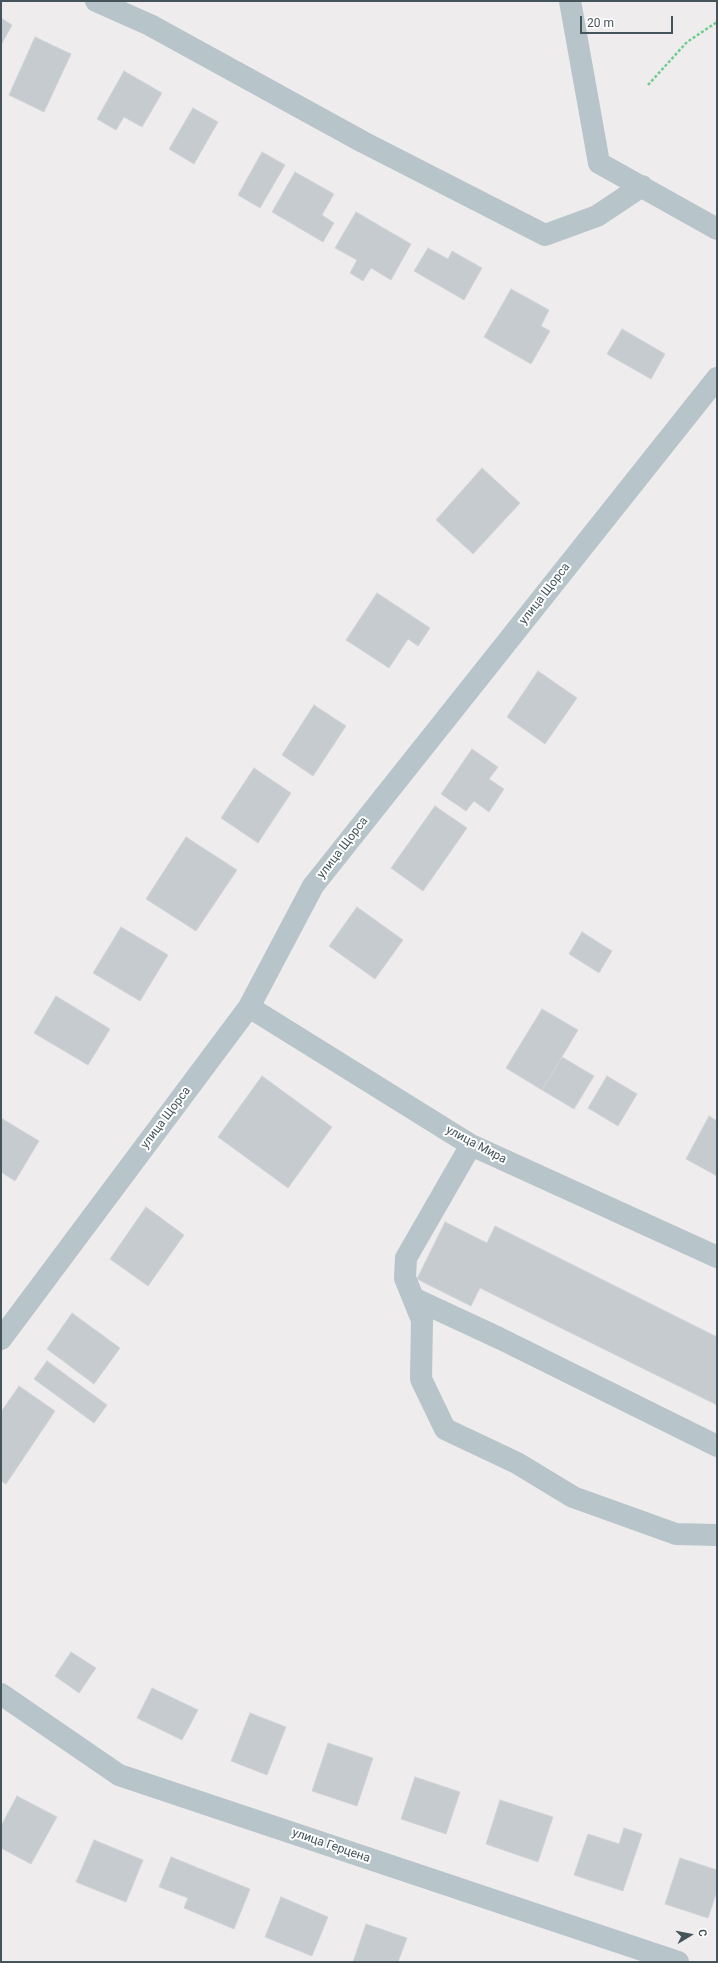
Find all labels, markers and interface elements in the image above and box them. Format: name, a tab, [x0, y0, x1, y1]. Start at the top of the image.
scale bar	[582, 8, 675, 34]
text: 20 m	[587, 16, 614, 30]
street label: улица Щорса	[517, 560, 573, 628]
street label: улица Щорса	[315, 814, 371, 882]
street label: улица Щорса	[138, 1084, 194, 1152]
street label: улица Мира	[443, 1123, 509, 1167]
street label: улица Герцена	[290, 1826, 372, 1866]
north arrow	[670, 1915, 710, 1955]
text: С	[695, 1928, 709, 1937]

